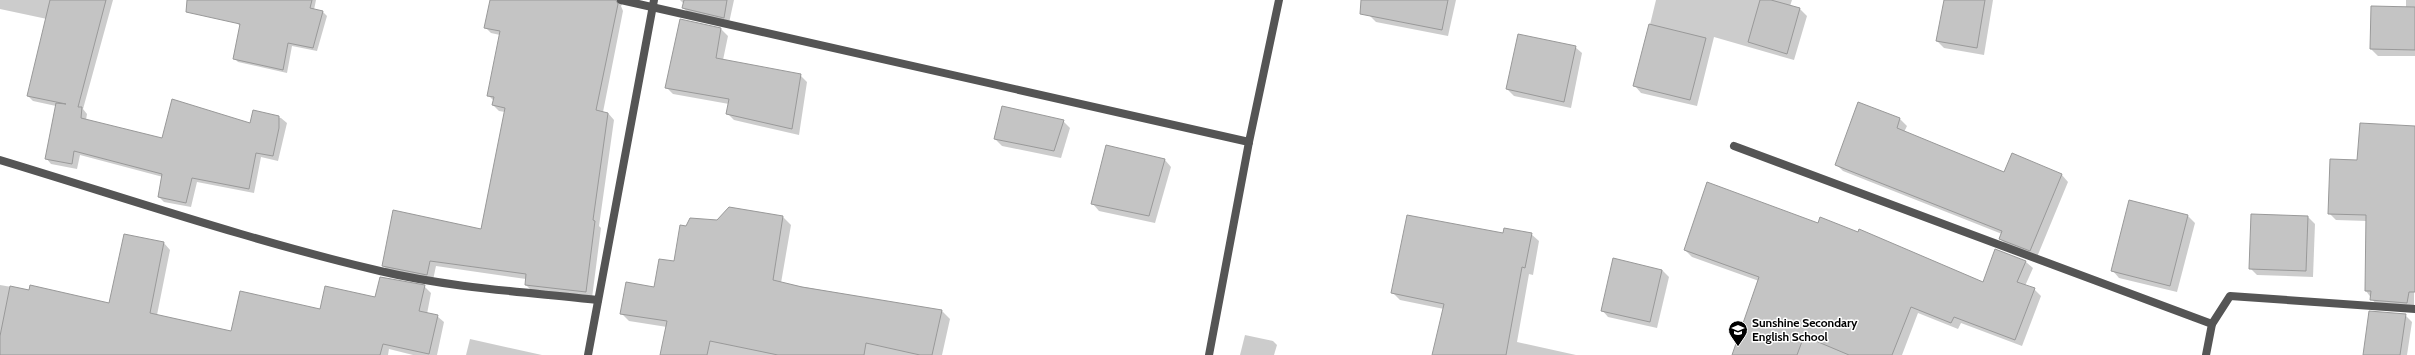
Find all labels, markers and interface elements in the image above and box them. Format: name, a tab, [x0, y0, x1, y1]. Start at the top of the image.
place label: Sunshine Secondary English School	[1752, 315, 1858, 344]
school or university icon: Sunshine Secondary English School	[1727, 319, 1749, 347]

